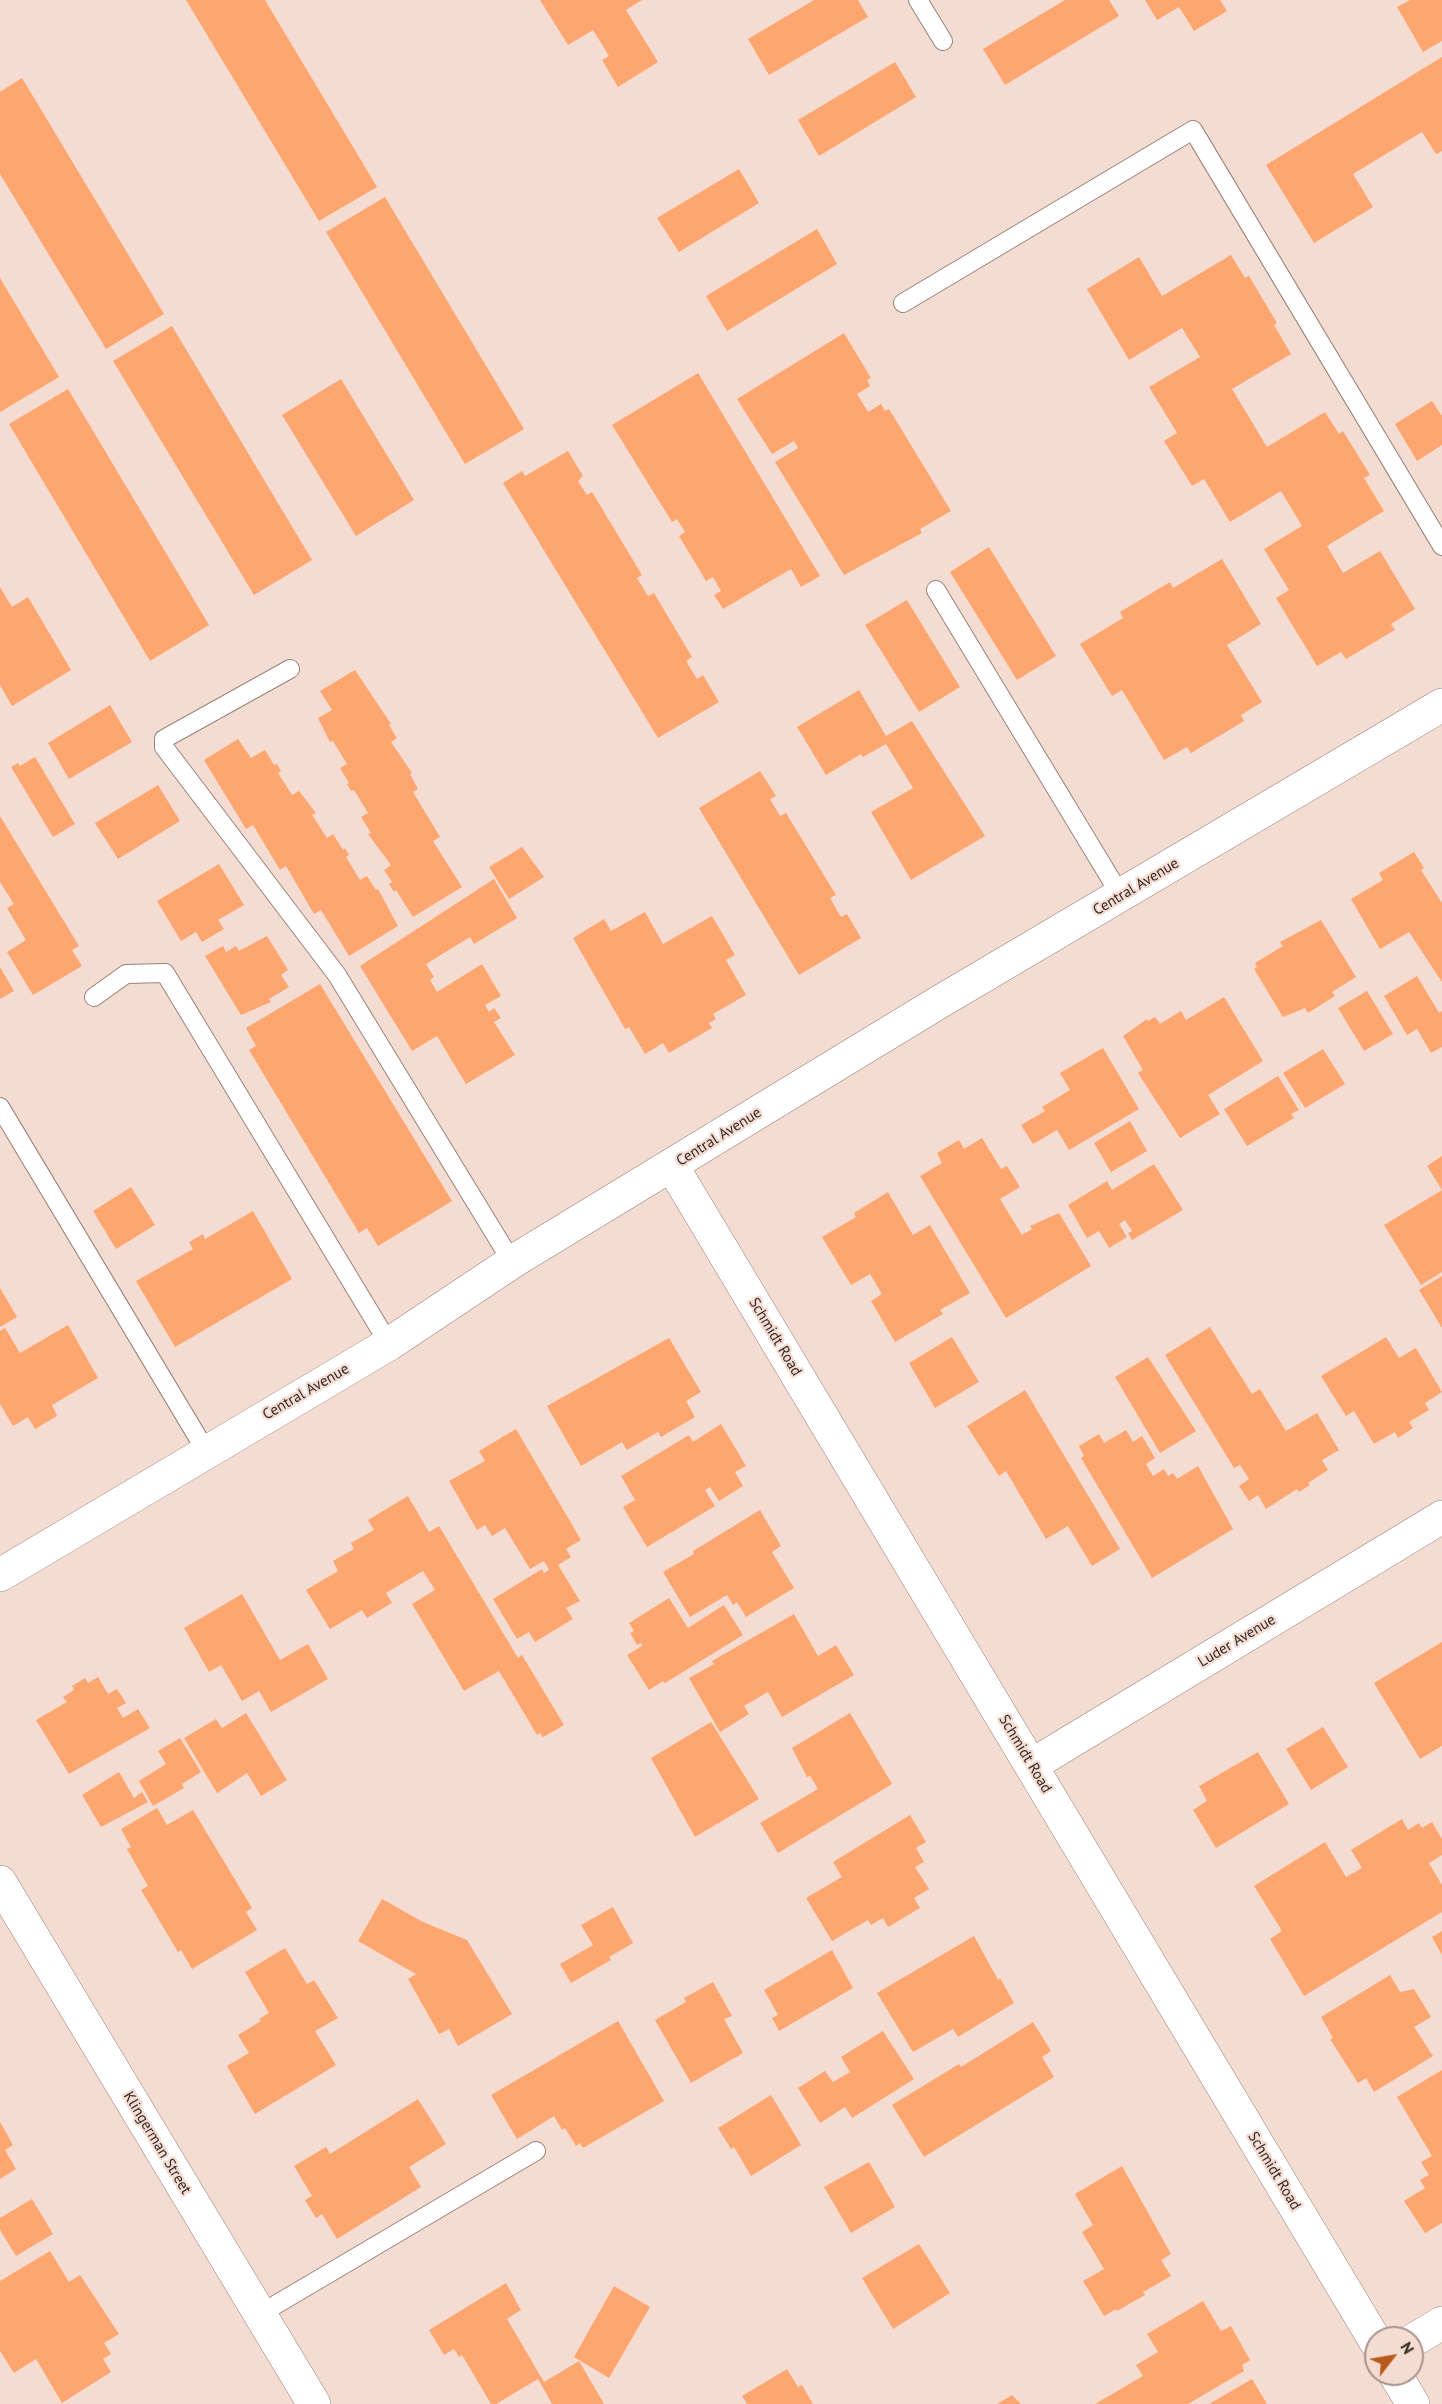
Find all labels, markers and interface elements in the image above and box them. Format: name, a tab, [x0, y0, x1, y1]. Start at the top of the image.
street label: Central Avenue	[1090, 854, 1182, 920]
street label: Central Avenue	[673, 1104, 765, 1170]
street label: Schmidt Road	[745, 1295, 805, 1379]
street label: Central Avenue	[260, 1360, 352, 1424]
street label: Luder Avenue	[1195, 1611, 1279, 1671]
street label: Schmidt Road	[995, 1712, 1055, 1796]
street label: Klingerman Street	[119, 2088, 195, 2198]
street label: Schmidt Road	[1244, 2129, 1304, 2213]
north arrow	[1364, 2326, 1424, 2386]
text: N	[1396, 2338, 1419, 2357]

